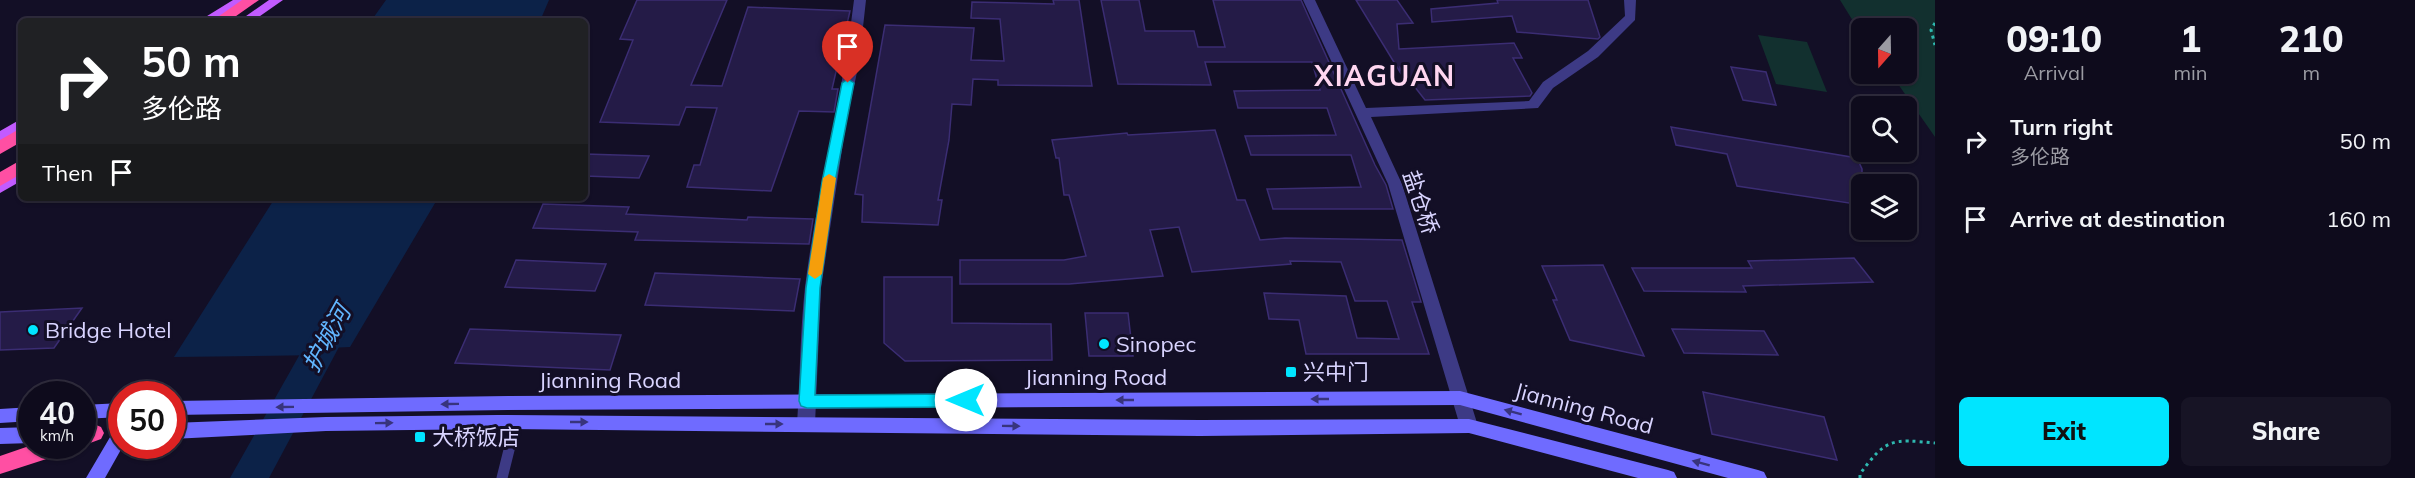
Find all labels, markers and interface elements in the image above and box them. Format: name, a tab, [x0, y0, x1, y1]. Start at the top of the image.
text: 09:10	[2006, 16, 2102, 61]
text: 1	[2180, 16, 2201, 61]
text: 210	[2279, 16, 2344, 61]
north arrow	[1851, 18, 1917, 84]
map controls	[1851, 18, 1917, 240]
pin	[822, 21, 873, 83]
icon: arrive	[831, 30, 864, 63]
text: 50 m	[141, 35, 241, 88]
icon: right	[42, 42, 120, 120]
district label: XIAGUAN	[1313, 58, 1456, 93]
text: Arrival	[2024, 60, 2085, 85]
text: min	[2173, 60, 2208, 85]
text: m	[2302, 60, 2320, 85]
text: 多伦路	[141, 91, 222, 125]
button: search	[1851, 96, 1917, 162]
text: Turn right	[2010, 113, 2113, 141]
icon: right	[1959, 125, 1992, 158]
text: 50 m	[2340, 127, 2391, 155]
text: 多伦路	[2010, 144, 2070, 169]
icon: arrive	[105, 156, 138, 189]
text: Then	[42, 159, 93, 187]
street label: 盐仓桥	[1397, 166, 1445, 238]
button: layers	[1851, 174, 1917, 240]
icon: arrive	[1959, 203, 1992, 236]
text: Arrive at destination	[2010, 205, 2225, 233]
text: 160 m	[2326, 205, 2391, 233]
water label: 护城河	[295, 296, 359, 377]
place label: Bridge Hotel	[45, 316, 171, 344]
marker: Bridge Hotel	[26, 323, 40, 337]
place label: Sinopec	[1116, 330, 1197, 358]
marker: Sinopec	[1097, 337, 1111, 351]
place label: 兴中门	[1303, 358, 1369, 386]
street label: Jianning Road	[1025, 363, 1167, 391]
marker: 兴中门	[1284, 365, 1298, 379]
street label: Jianning Road	[539, 366, 681, 394]
position arrow	[934, 368, 998, 432]
street label: Jianning Road	[1512, 376, 1656, 440]
speed limit sign: 50	[108, 381, 186, 459]
text: 40	[39, 394, 75, 432]
one-way arrow	[1310, 394, 1329, 403]
one-way arrow	[1115, 395, 1134, 404]
button: Exit	[1959, 397, 2169, 466]
button: Share	[2181, 397, 2391, 466]
one-way arrow	[440, 399, 459, 409]
one-way arrow	[276, 402, 295, 412]
one-way arrow	[1504, 407, 1522, 416]
one-way arrow	[570, 417, 589, 427]
one-way arrow	[375, 418, 394, 428]
one-way arrow	[765, 419, 784, 429]
one-way arrow	[1002, 421, 1021, 431]
place label: 大桥饭店	[432, 423, 520, 451]
text: km/h	[40, 426, 74, 445]
marker: 大桥饭店	[413, 430, 427, 444]
one-way arrow	[1692, 458, 1710, 467]

